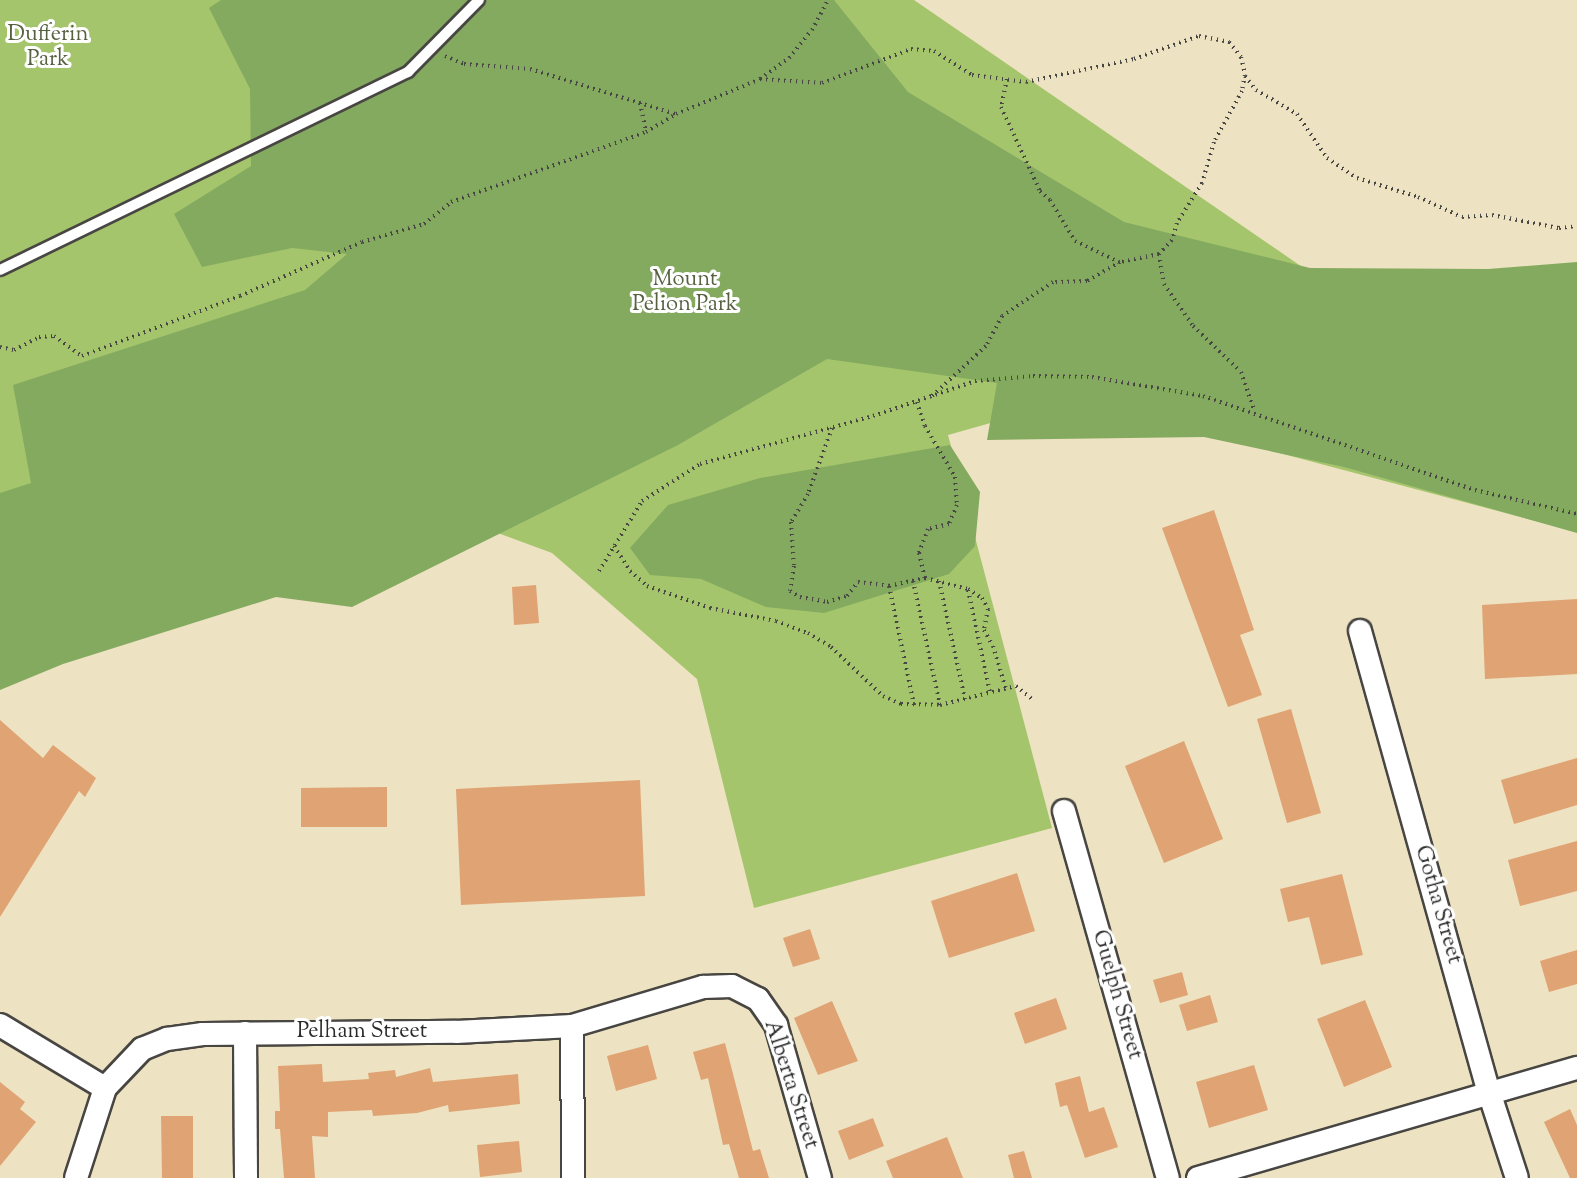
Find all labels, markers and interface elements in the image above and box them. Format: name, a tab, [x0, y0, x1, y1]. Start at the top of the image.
park label: Dufferin Park	[8, 22, 88, 74]
park label: Mount Pelion Park	[632, 267, 738, 318]
street label: Gotha Street	[1407, 843, 1467, 967]
street label: Guelph Street	[1085, 927, 1147, 1063]
street label: Alberta Street	[757, 1017, 823, 1153]
street label: Pelham Street	[297, 1020, 427, 1046]

